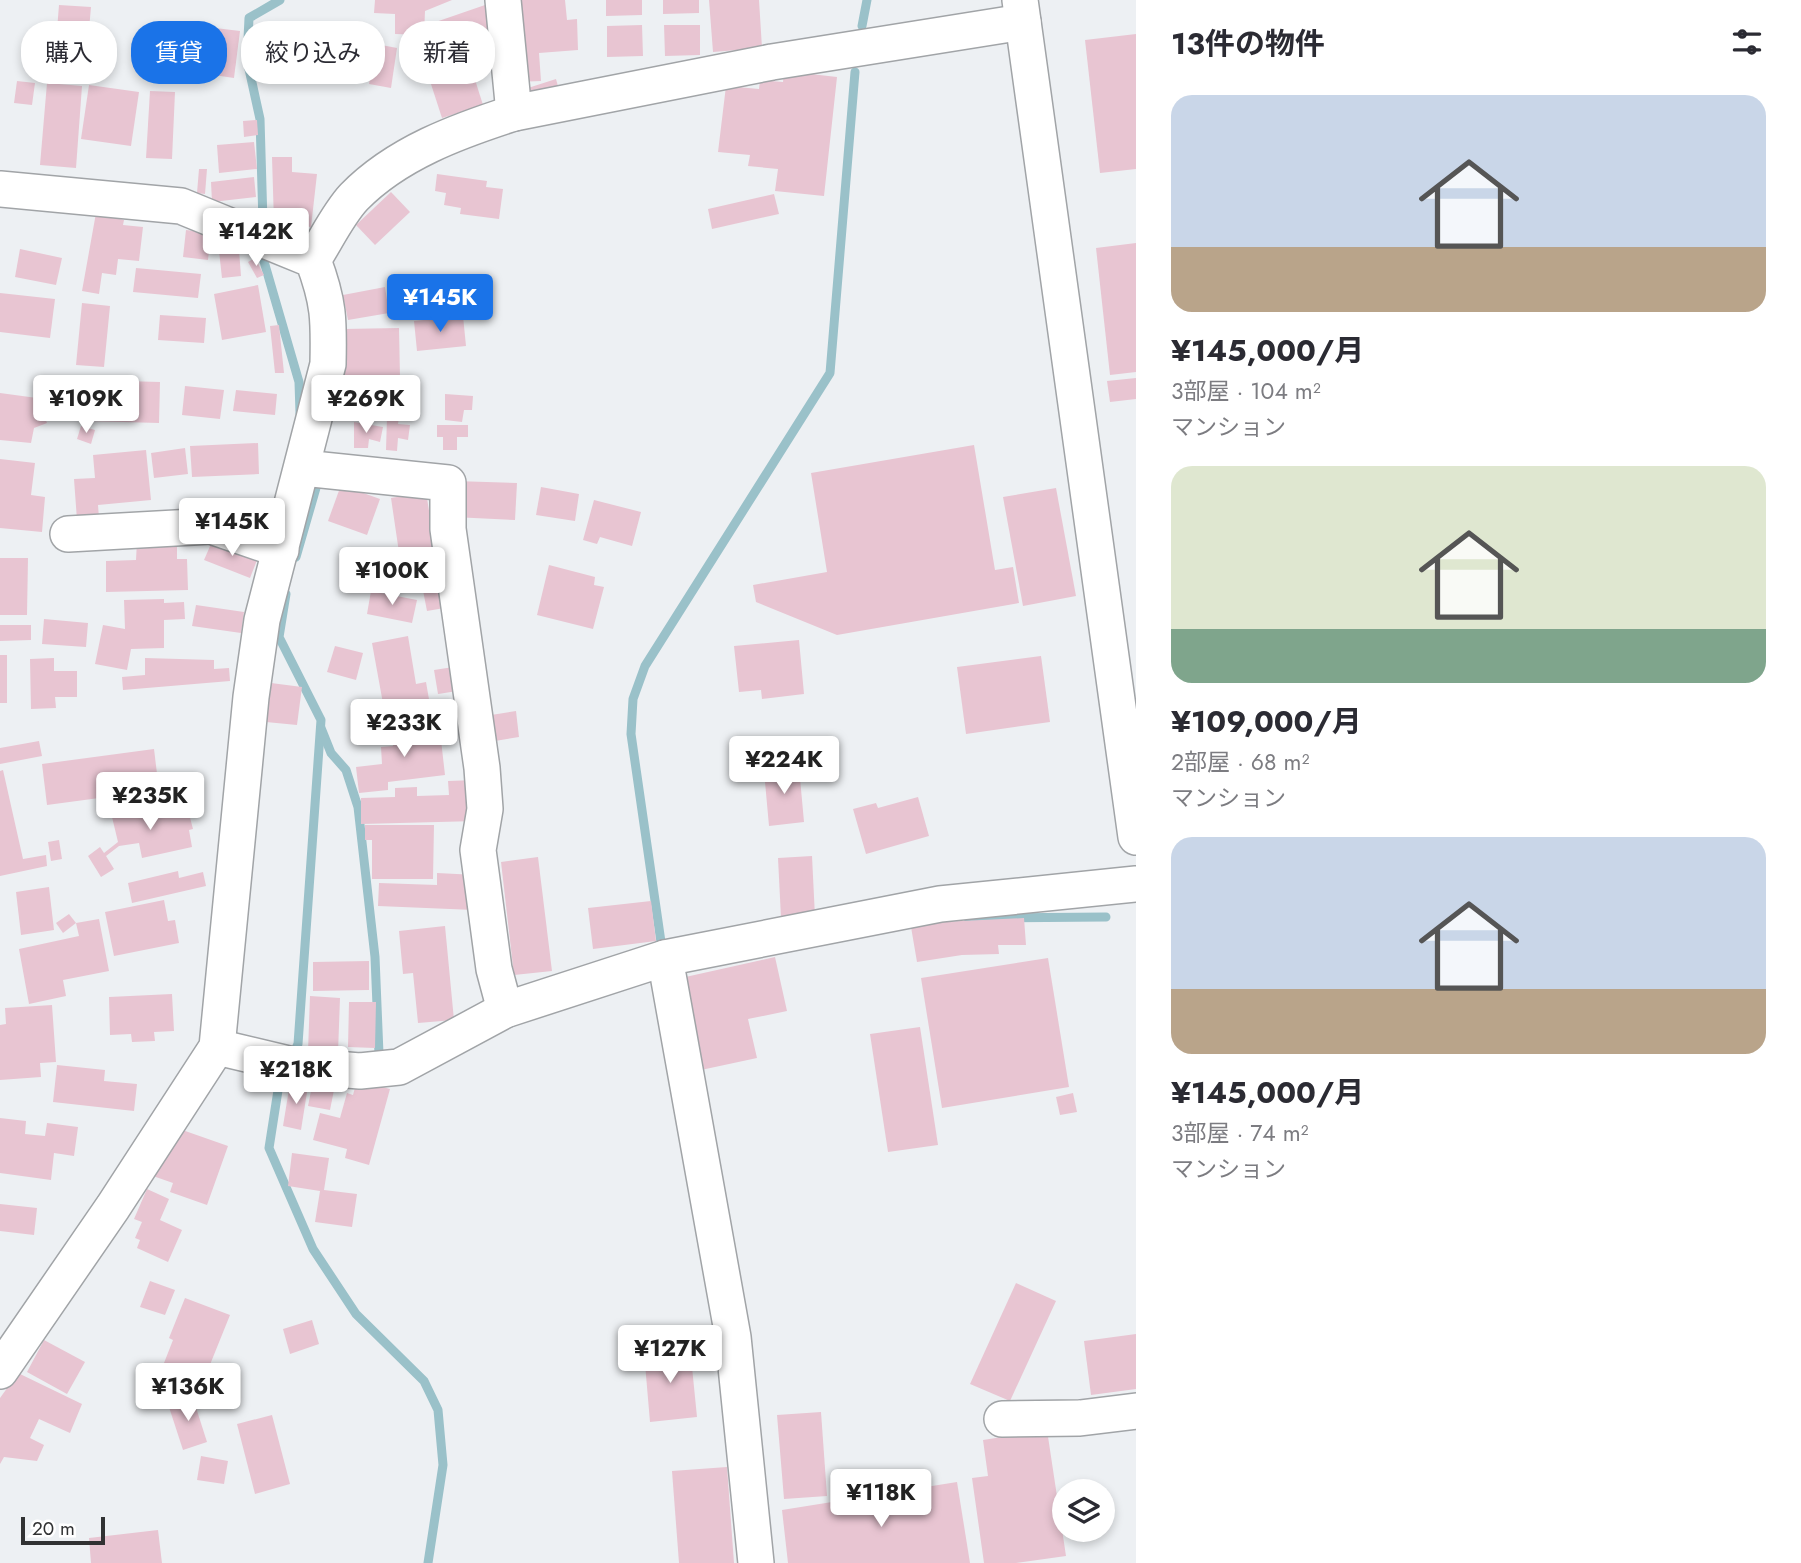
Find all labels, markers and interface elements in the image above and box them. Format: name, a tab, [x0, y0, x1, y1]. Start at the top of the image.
chip: 購入	[21, 21, 117, 84]
chip: 賃貸	[131, 21, 227, 84]
chip: 絞り込み	[241, 21, 385, 84]
chip: 新着	[399, 21, 495, 84]
text: 13件の物件	[1171, 22, 1325, 65]
icon: filters	[1728, 23, 1766, 61]
icon: home	[1406, 141, 1532, 267]
pin: ¥142K	[207, 208, 305, 268]
text: ¥142K	[219, 214, 293, 248]
pin: ¥145K	[391, 274, 489, 334]
text: ¥145K	[403, 280, 477, 314]
text: ¥145,000/月	[1171, 329, 1364, 372]
text: 3部屋 · 104 m²	[1171, 374, 1321, 408]
pin: ¥109K	[37, 376, 135, 435]
pin: ¥269K	[317, 376, 415, 435]
text: ¥109K	[49, 381, 123, 415]
text: ¥269K	[327, 381, 405, 415]
text: マンション	[1171, 410, 1286, 444]
pin: ¥145K	[183, 498, 281, 558]
text: ¥145K	[195, 504, 269, 538]
icon: home	[1406, 512, 1532, 638]
pin: ¥100K	[343, 548, 441, 607]
text: ¥100K	[355, 553, 429, 587]
pin: ¥233K	[355, 700, 453, 759]
text: ¥109,000/月	[1171, 700, 1362, 743]
text: ¥233K	[366, 705, 442, 739]
pin: ¥224K	[735, 736, 833, 796]
text: ¥224K	[745, 742, 823, 776]
text: 2部屋 · 68 m²	[1171, 745, 1309, 779]
pin: ¥235K	[101, 772, 199, 832]
text: ¥235K	[112, 778, 188, 812]
text: マンション	[1171, 781, 1286, 815]
icon: home	[1406, 883, 1532, 1009]
pin: ¥218K	[247, 1046, 345, 1106]
text: ¥218K	[260, 1052, 332, 1086]
text: ¥145,000/月	[1171, 1071, 1364, 1114]
text: 3部屋 · 74 m²	[1171, 1116, 1309, 1150]
text: マンション	[1171, 1152, 1286, 1186]
pin: ¥127K	[621, 1326, 719, 1385]
text: ¥127K	[634, 1331, 706, 1365]
pin: ¥136K	[139, 1364, 237, 1423]
text: ¥136K	[152, 1369, 224, 1403]
pin: ¥118K	[832, 1470, 930, 1529]
text: ¥118K	[846, 1475, 916, 1509]
map controls	[1052, 1479, 1115, 1542]
button: layers	[1052, 1479, 1115, 1542]
scale bar	[21, 1514, 105, 1546]
text: 20 m	[32, 1515, 75, 1542]

